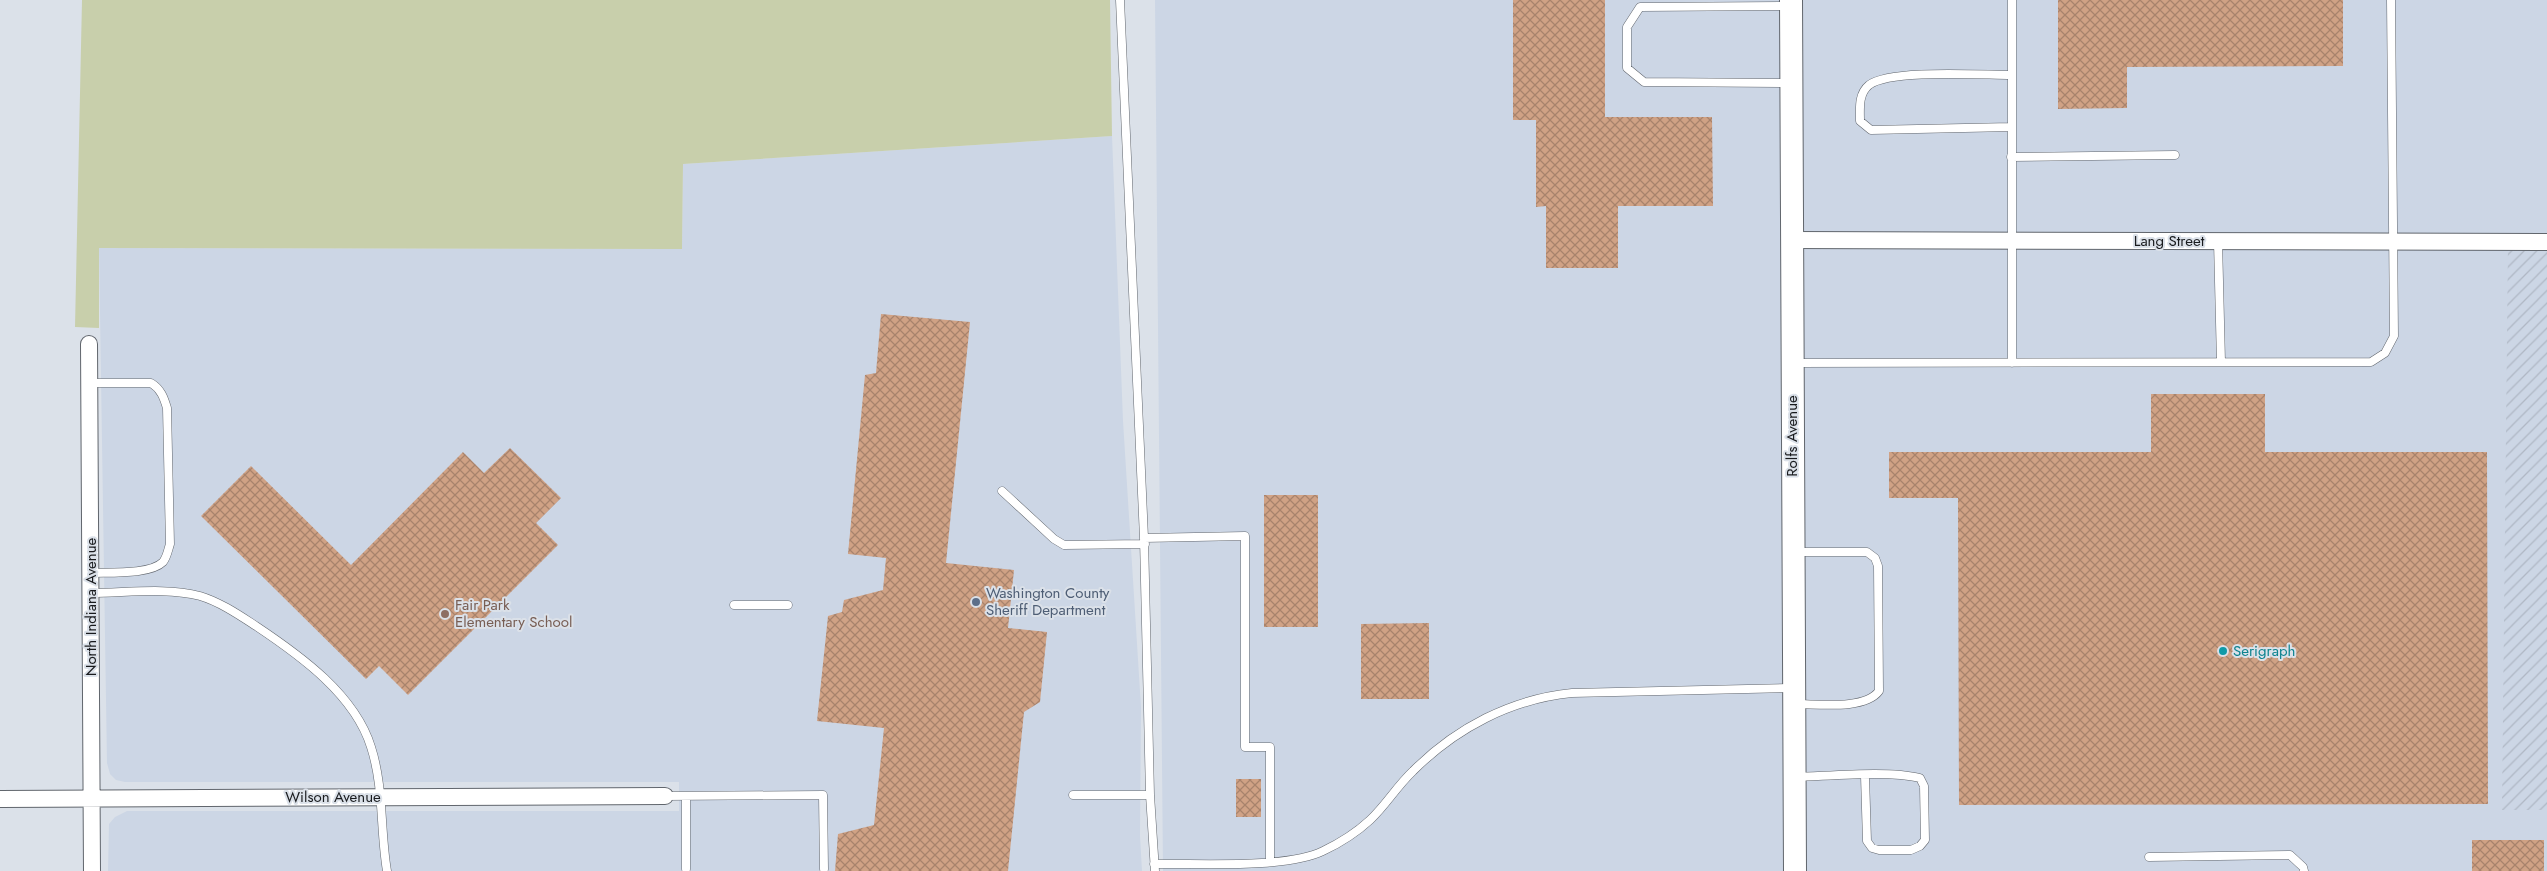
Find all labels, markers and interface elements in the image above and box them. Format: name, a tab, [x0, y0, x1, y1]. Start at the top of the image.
street label: Lang Street	[2134, 230, 2205, 252]
street label: Rolfs Avenue	[1781, 395, 1803, 477]
street label: North Indiana Avenue	[80, 537, 102, 676]
place label: Washington County Sheriff Department	[986, 582, 1110, 621]
place label: Fair Park Elementary School	[455, 594, 572, 633]
marker: Washington County Sheriff Department	[970, 596, 982, 608]
marker: Fair Park Elementary School	[439, 608, 451, 620]
place label: Serigraph	[2233, 640, 2295, 662]
marker: Serigraph	[2217, 645, 2229, 657]
street label: Wilson Avenue	[285, 786, 381, 808]

